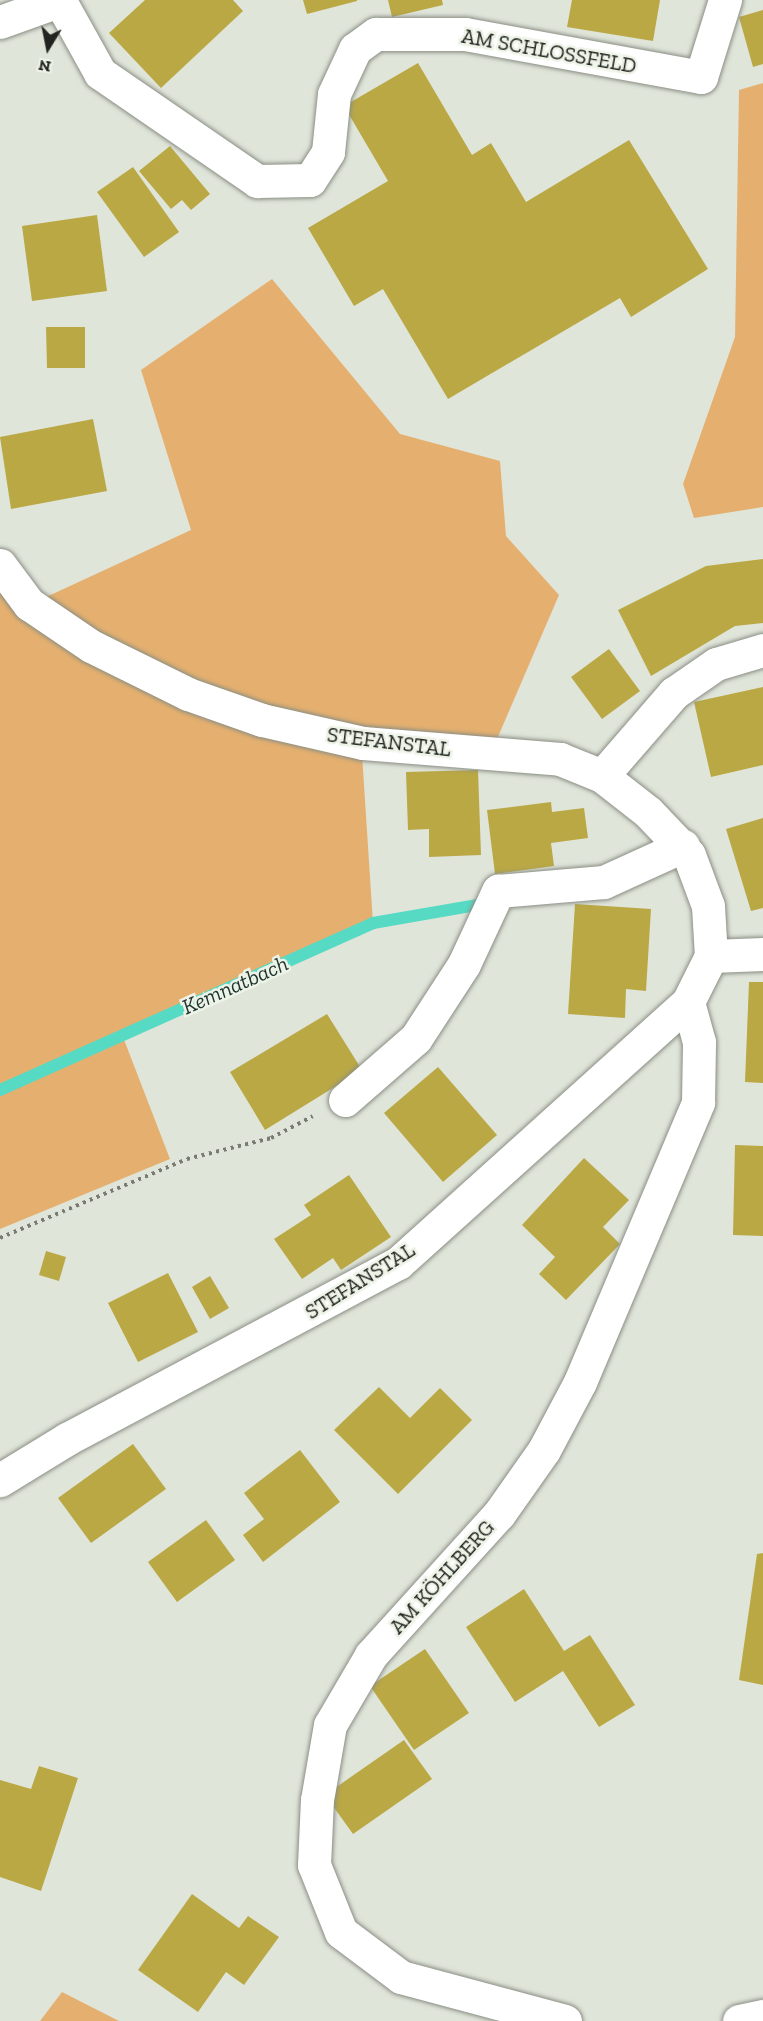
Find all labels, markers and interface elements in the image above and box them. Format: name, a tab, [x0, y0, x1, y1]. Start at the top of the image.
north arrow	[18, 18, 78, 78]
street label: AM SCHLOSSFELD	[460, 23, 638, 79]
text: N	[37, 56, 52, 77]
street label: STEFANSTAL	[326, 722, 452, 762]
water label: Kemnatbach	[178, 950, 292, 1020]
street label: STEFANSTAL	[301, 1237, 419, 1325]
street label: AM KÖHLBERG	[384, 1515, 500, 1639]

